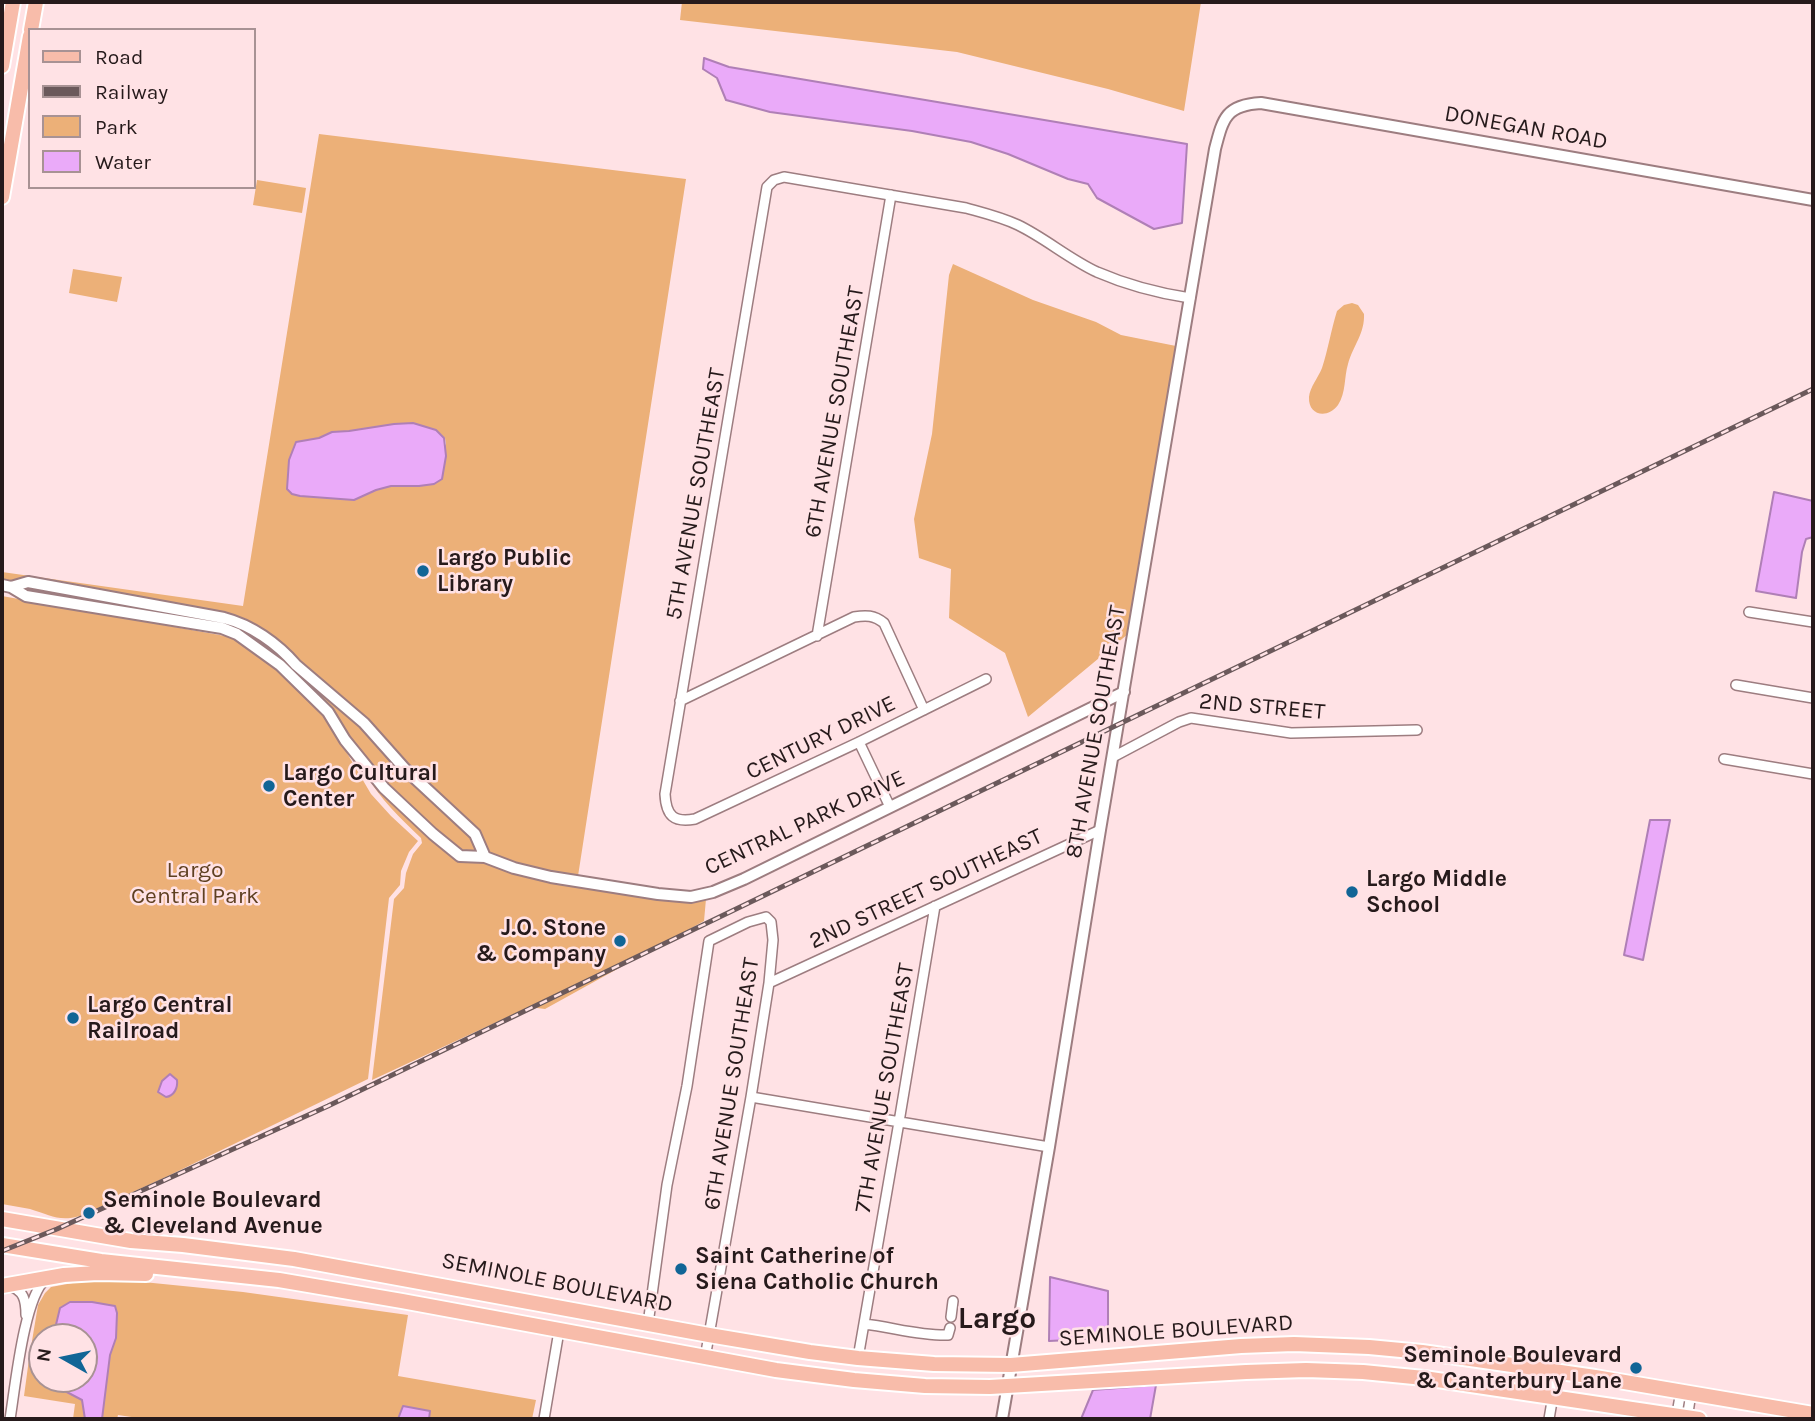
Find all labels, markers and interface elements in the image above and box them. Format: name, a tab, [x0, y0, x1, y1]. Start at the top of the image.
legend	[28, 28, 256, 189]
text: Road	[95, 45, 143, 69]
text: Railway	[95, 80, 168, 104]
street label: DONEGAN ROAD	[1442, 100, 1610, 156]
text: Park	[95, 115, 138, 139]
text: Water	[95, 150, 151, 174]
street label: 6TH AVENUE SOUTHEAST	[799, 284, 871, 540]
street label: 5TH AVENUE SOUTHEAST	[660, 366, 732, 622]
place label: Largo Public Library	[437, 544, 572, 598]
marker: Largo Public Library	[415, 563, 431, 579]
street label: 8TH AVENUE SOUTHEAST	[1060, 603, 1132, 861]
street label: 2ND STREET	[1198, 688, 1326, 726]
street label: CENTURY DRIVE	[742, 690, 900, 786]
place label: Largo Cultural Center	[283, 759, 438, 813]
street label: CENTRAL PARK DRIVE	[700, 764, 910, 882]
marker: Largo Cultural Center	[261, 778, 277, 794]
street label: 2ND STREET SOUTHEAST	[805, 823, 1047, 955]
park label: Largo Central Park	[131, 856, 259, 910]
place label: Largo Middle School	[1366, 865, 1507, 919]
marker: Largo Middle School	[1344, 884, 1360, 900]
place label: J.O. Stone & Company	[475, 914, 606, 968]
marker: J.O. Stone & Company	[612, 933, 628, 949]
street label: 6TH AVENUE SOUTHEAST	[698, 956, 766, 1212]
street label: 7TH AVENUE SOUTHEAST	[849, 961, 921, 1215]
place label: Largo Central Railroad	[87, 991, 233, 1045]
marker: Largo Central Railroad	[65, 1010, 81, 1026]
place label: Seminole Boulevard & Cleveland Avenue	[103, 1186, 323, 1240]
marker: Seminole Boulevard & Cleveland Avenue	[81, 1205, 97, 1221]
place label: Saint Catherine of Siena Catholic Church	[695, 1242, 939, 1296]
street label: SEMINOLE BOULEVARD	[439, 1247, 675, 1319]
marker: Saint Catherine of Siena Catholic Church	[673, 1261, 689, 1277]
district label: Largo	[958, 1301, 1036, 1337]
street label: SEMINOLE BOULEVARD	[1058, 1309, 1294, 1353]
north arrow	[28, 1323, 98, 1393]
place label: Seminole Boulevard & Canterbury Lane	[1403, 1341, 1622, 1395]
text: N	[32, 1347, 56, 1363]
marker: Seminole Boulevard & Canterbury Lane	[1628, 1360, 1644, 1376]

